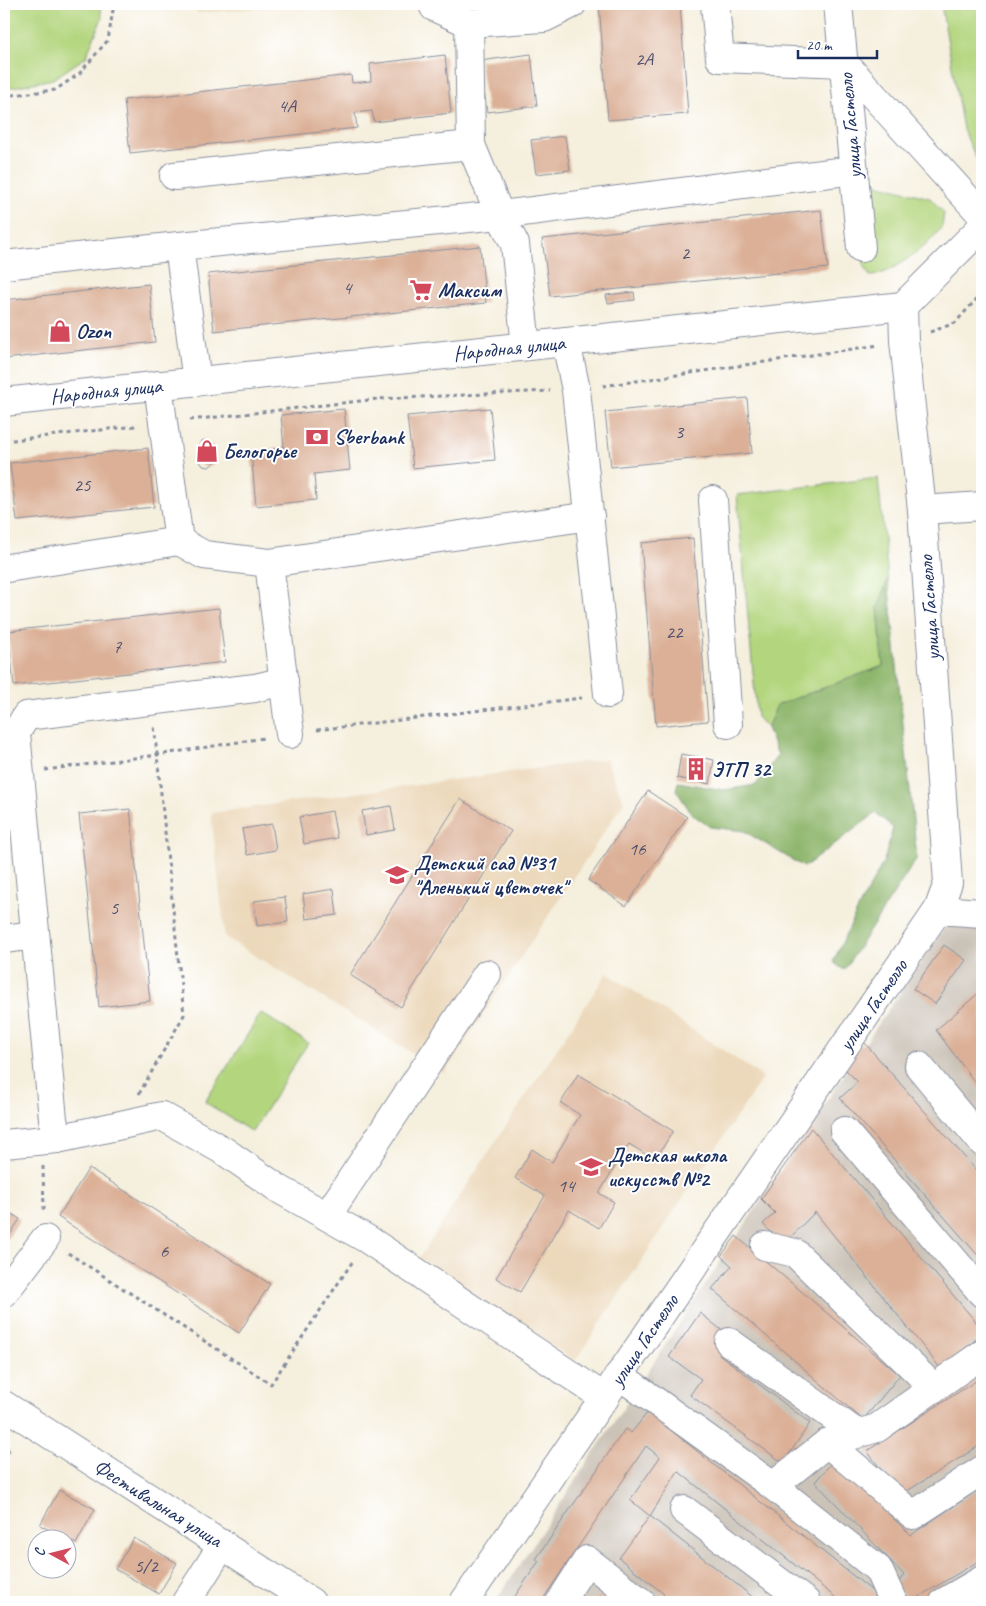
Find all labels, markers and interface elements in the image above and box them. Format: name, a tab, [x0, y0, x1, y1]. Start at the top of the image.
scale bar	[798, 28, 877, 60]
text: 20 m	[806, 36, 833, 55]
house number: 2А	[635, 47, 655, 71]
street label: улица Гастелло	[832, 71, 868, 182]
house number: 4А	[278, 94, 298, 118]
house number: 2	[681, 241, 691, 265]
house number: 4	[343, 276, 354, 300]
supermarket icon: Максим	[408, 277, 434, 303]
place label: Максим	[438, 277, 502, 303]
shop icon: Ozon	[47, 318, 73, 344]
place label: Ozon	[76, 318, 111, 344]
street label: Народная улица	[452, 329, 568, 367]
street label: Народная улица	[49, 372, 165, 410]
house number: 3	[675, 420, 685, 444]
bank icon: Sberbank	[304, 424, 330, 450]
place label: Sberbank	[334, 424, 406, 450]
shop icon: Белогорье	[194, 438, 220, 464]
place label: Белогорье	[223, 438, 298, 464]
house number: 25	[73, 473, 92, 497]
street label: улица Гастелло	[912, 553, 946, 663]
house number: 22	[665, 620, 684, 644]
house number: 7	[113, 635, 123, 659]
building icon: ЭТП 32	[683, 756, 709, 782]
place label: ЭТП 32	[712, 756, 773, 782]
house number: 16	[628, 837, 647, 861]
place label: Детский сад №31 "Аленький цветочек"	[414, 850, 572, 900]
school or university icon: Детский сад №31 "Аленький цветочек"	[384, 862, 410, 888]
house number: 5	[110, 896, 120, 920]
street label: улица Гастелло	[832, 953, 914, 1058]
place label: Детская школа искусств №2	[608, 1142, 728, 1193]
school or university icon: Детская школа искусств №2	[578, 1154, 604, 1180]
house number: 14	[557, 1174, 577, 1198]
house number: 6	[160, 1239, 170, 1263]
street label: улица Гастелло	[603, 1288, 685, 1393]
street label: Фестивальная улица	[89, 1453, 228, 1554]
north arrow	[28, 1528, 78, 1578]
text: С	[31, 1546, 49, 1557]
house number: 5/2	[134, 1554, 159, 1578]

